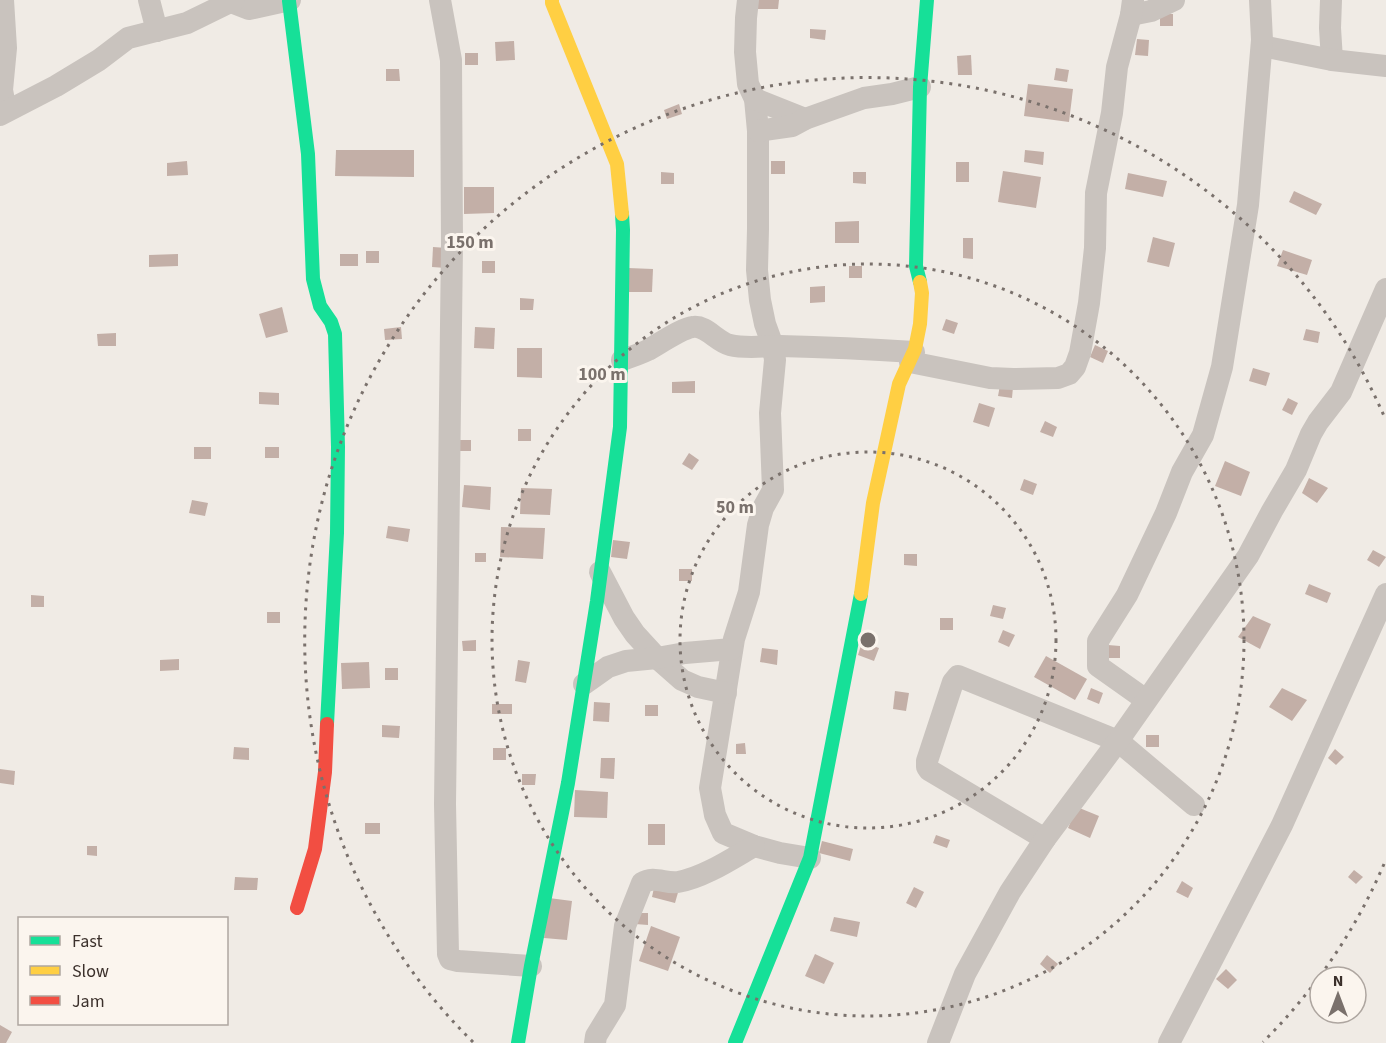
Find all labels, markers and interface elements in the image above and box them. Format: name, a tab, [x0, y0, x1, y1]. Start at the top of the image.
text: 150 m	[446, 230, 494, 255]
text: 100 m	[578, 362, 626, 387]
text: 50 m	[716, 495, 754, 520]
centre of rings	[858, 630, 878, 650]
legend	[18, 917, 228, 1025]
text: Fast	[72, 929, 103, 954]
text: Slow	[72, 959, 109, 984]
north arrow	[1308, 965, 1368, 1025]
text: N	[1333, 970, 1343, 992]
text: Jam	[72, 989, 105, 1014]

